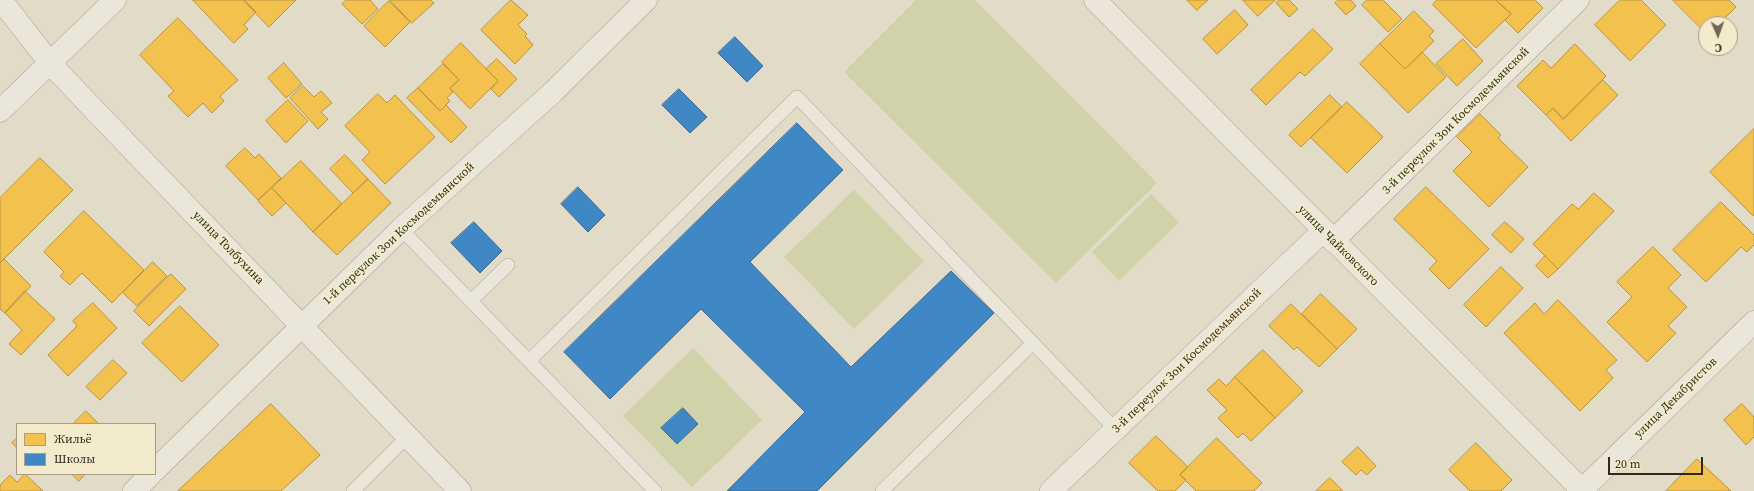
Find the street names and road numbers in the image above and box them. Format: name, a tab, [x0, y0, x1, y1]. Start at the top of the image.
street label: 3-й переулок Зои Космодемьянской	[1379, 44, 1533, 198]
street label: 1-й переулок Зои Космодемьянской	[320, 160, 478, 308]
street label: улица Чайковского	[1295, 203, 1381, 289]
street label: улица Толбухина	[189, 208, 267, 288]
street label: 3-й переулок Зои Космодемьянской	[1109, 286, 1265, 436]
street label: улица Декабристов	[1632, 355, 1720, 441]

